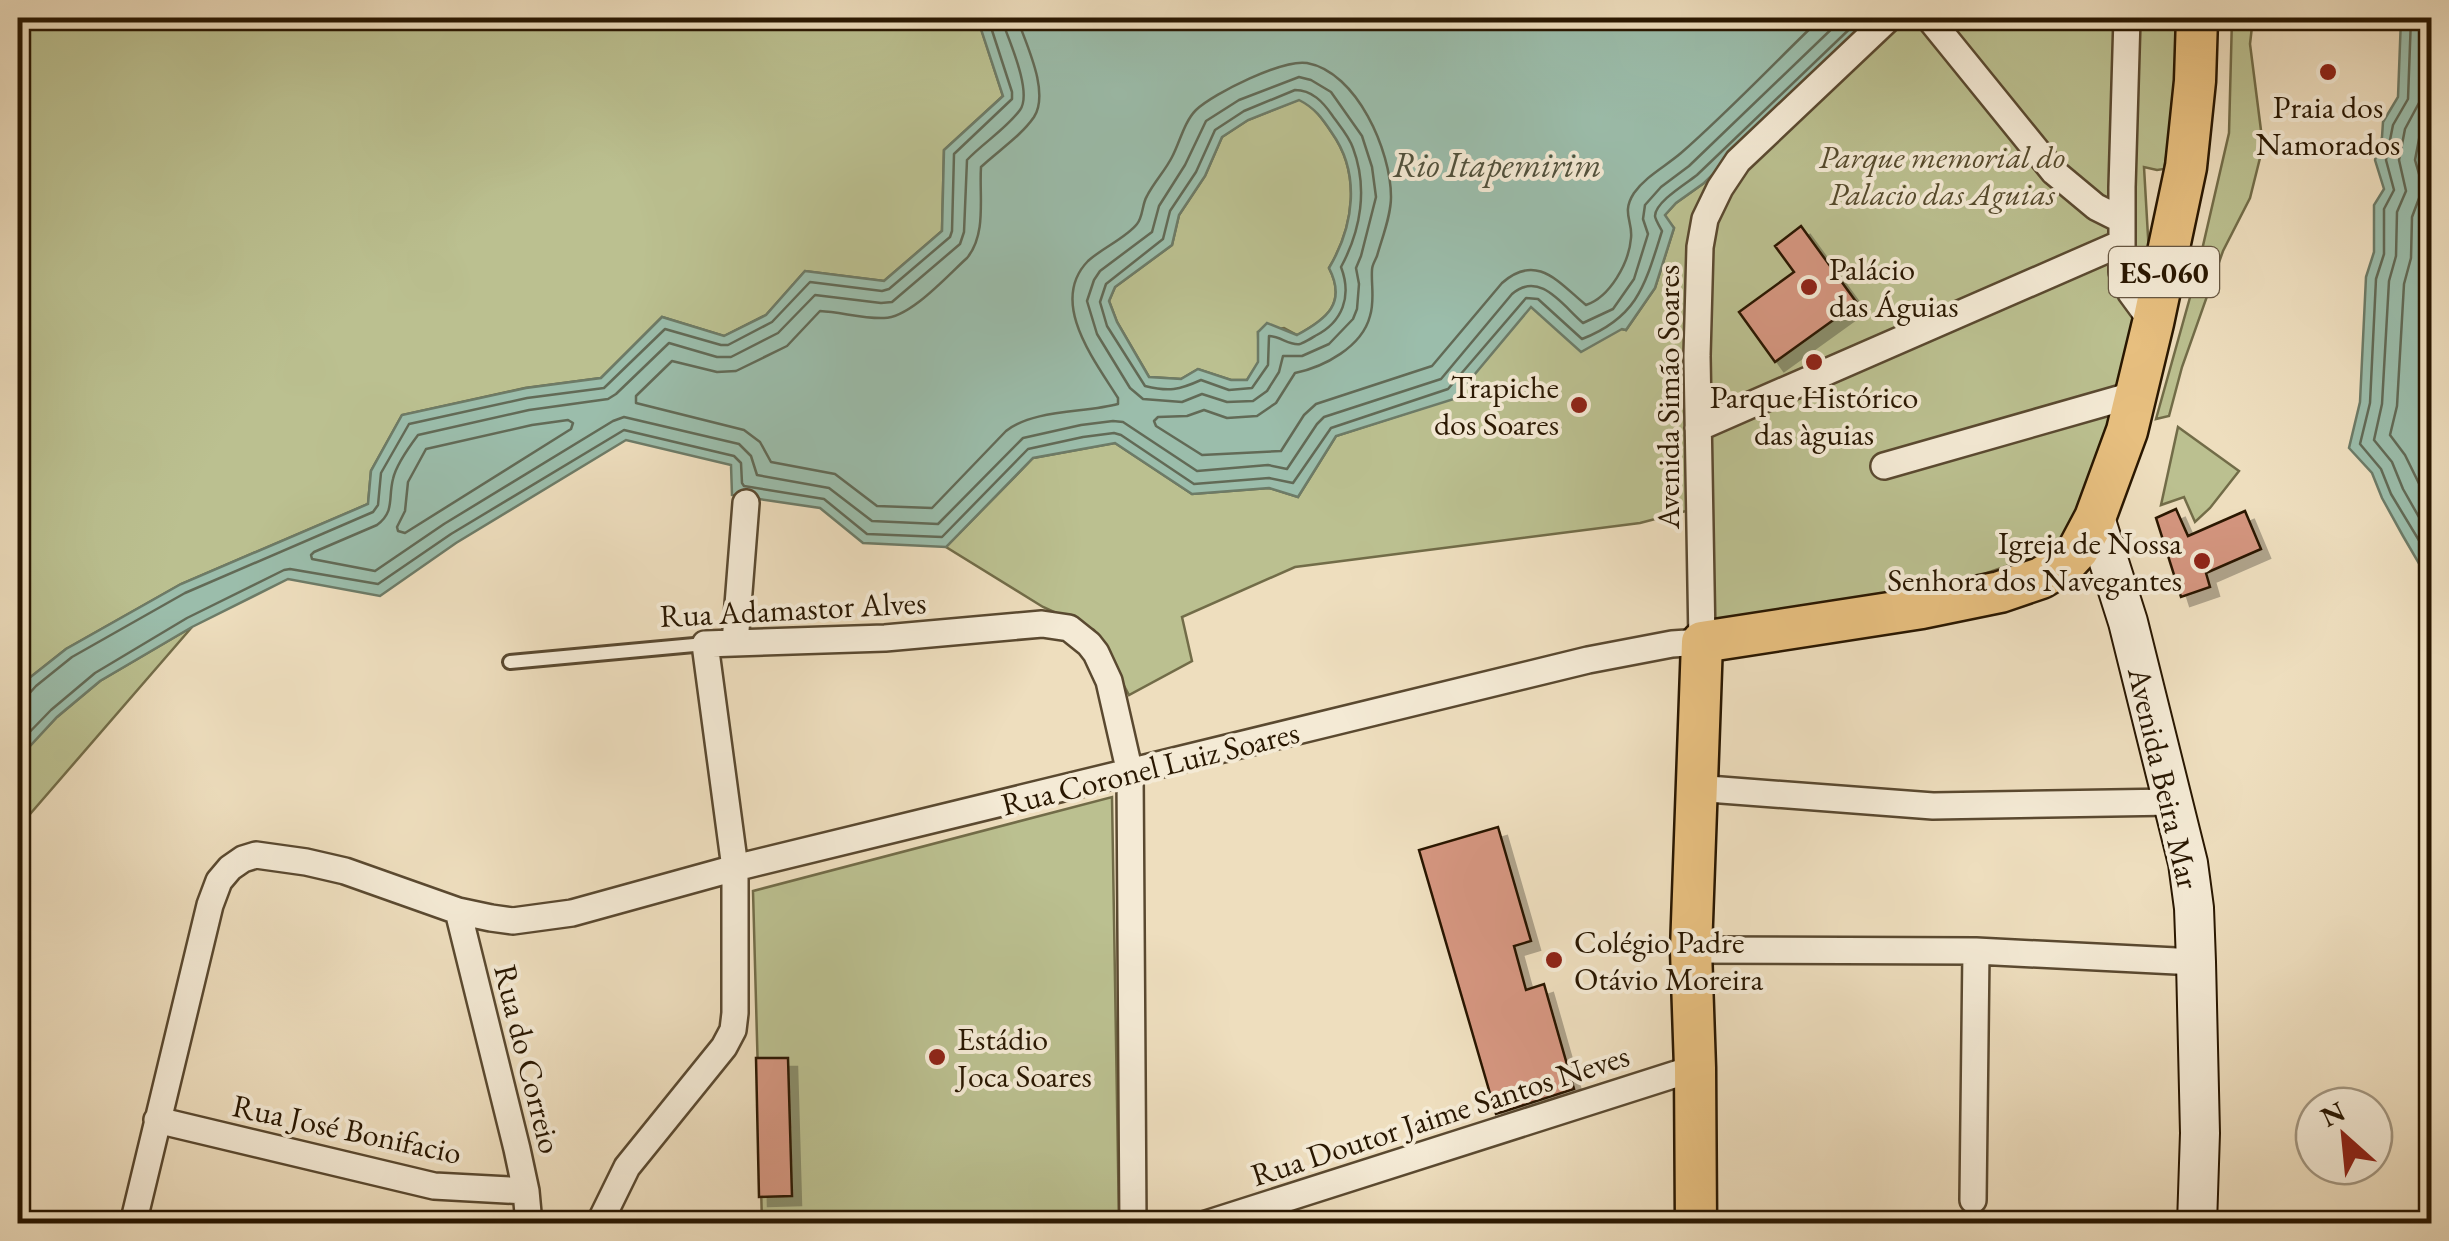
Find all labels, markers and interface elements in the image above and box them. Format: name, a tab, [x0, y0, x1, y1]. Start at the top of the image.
marker: Praia dos Namorados	[2317, 61, 2339, 83]
place label: Praia dos Namorados	[2256, 86, 2400, 165]
park label: Parque memorial do Palacio das Aguias	[1819, 136, 2065, 215]
water label: Rio Itapemirim	[1393, 142, 1602, 188]
road number: ES-060	[2109, 247, 2219, 297]
place label: Palácio das Águias	[1829, 248, 1959, 327]
street label: Avenida Simão Soares	[1647, 265, 1689, 530]
marker: Palácio das Águias	[1798, 276, 1820, 298]
marker: Parque Histórico das àguias	[1803, 351, 1825, 373]
place label: Trapiche dos Soares	[1434, 366, 1559, 445]
place label: Parque Histórico das àguias	[1710, 376, 1918, 455]
marker: Trapiche dos Soares	[1568, 394, 1590, 416]
place label: Igreja de Nossa Senhora dos Navegantes	[1887, 522, 2182, 601]
marker: Igreja de Nossa Senhora dos Navegantes	[2191, 550, 2213, 572]
street label: Rua Adamastor Alves	[659, 581, 927, 637]
street label: Avenida Beira Mar	[2118, 662, 2210, 893]
street label: Rua Coronel Luiz Soares	[997, 711, 1303, 825]
place label: Colégio Padre Otávio Moreira	[1574, 921, 1763, 1000]
marker: Colégio Padre Otávio Moreira	[1543, 949, 1565, 971]
street label: Rua do Correio	[484, 960, 572, 1158]
place label: Estádio Joca Soares	[954, 1018, 1092, 1097]
street label: Rua Doutor Jaime Santos Neves	[1246, 1034, 1634, 1196]
marker: Estádio Joca Soares	[926, 1046, 948, 1068]
street label: Rua José Bonifacio	[229, 1084, 465, 1174]
north arrow	[2294, 1086, 2394, 1186]
text: N	[2314, 1092, 2351, 1135]

